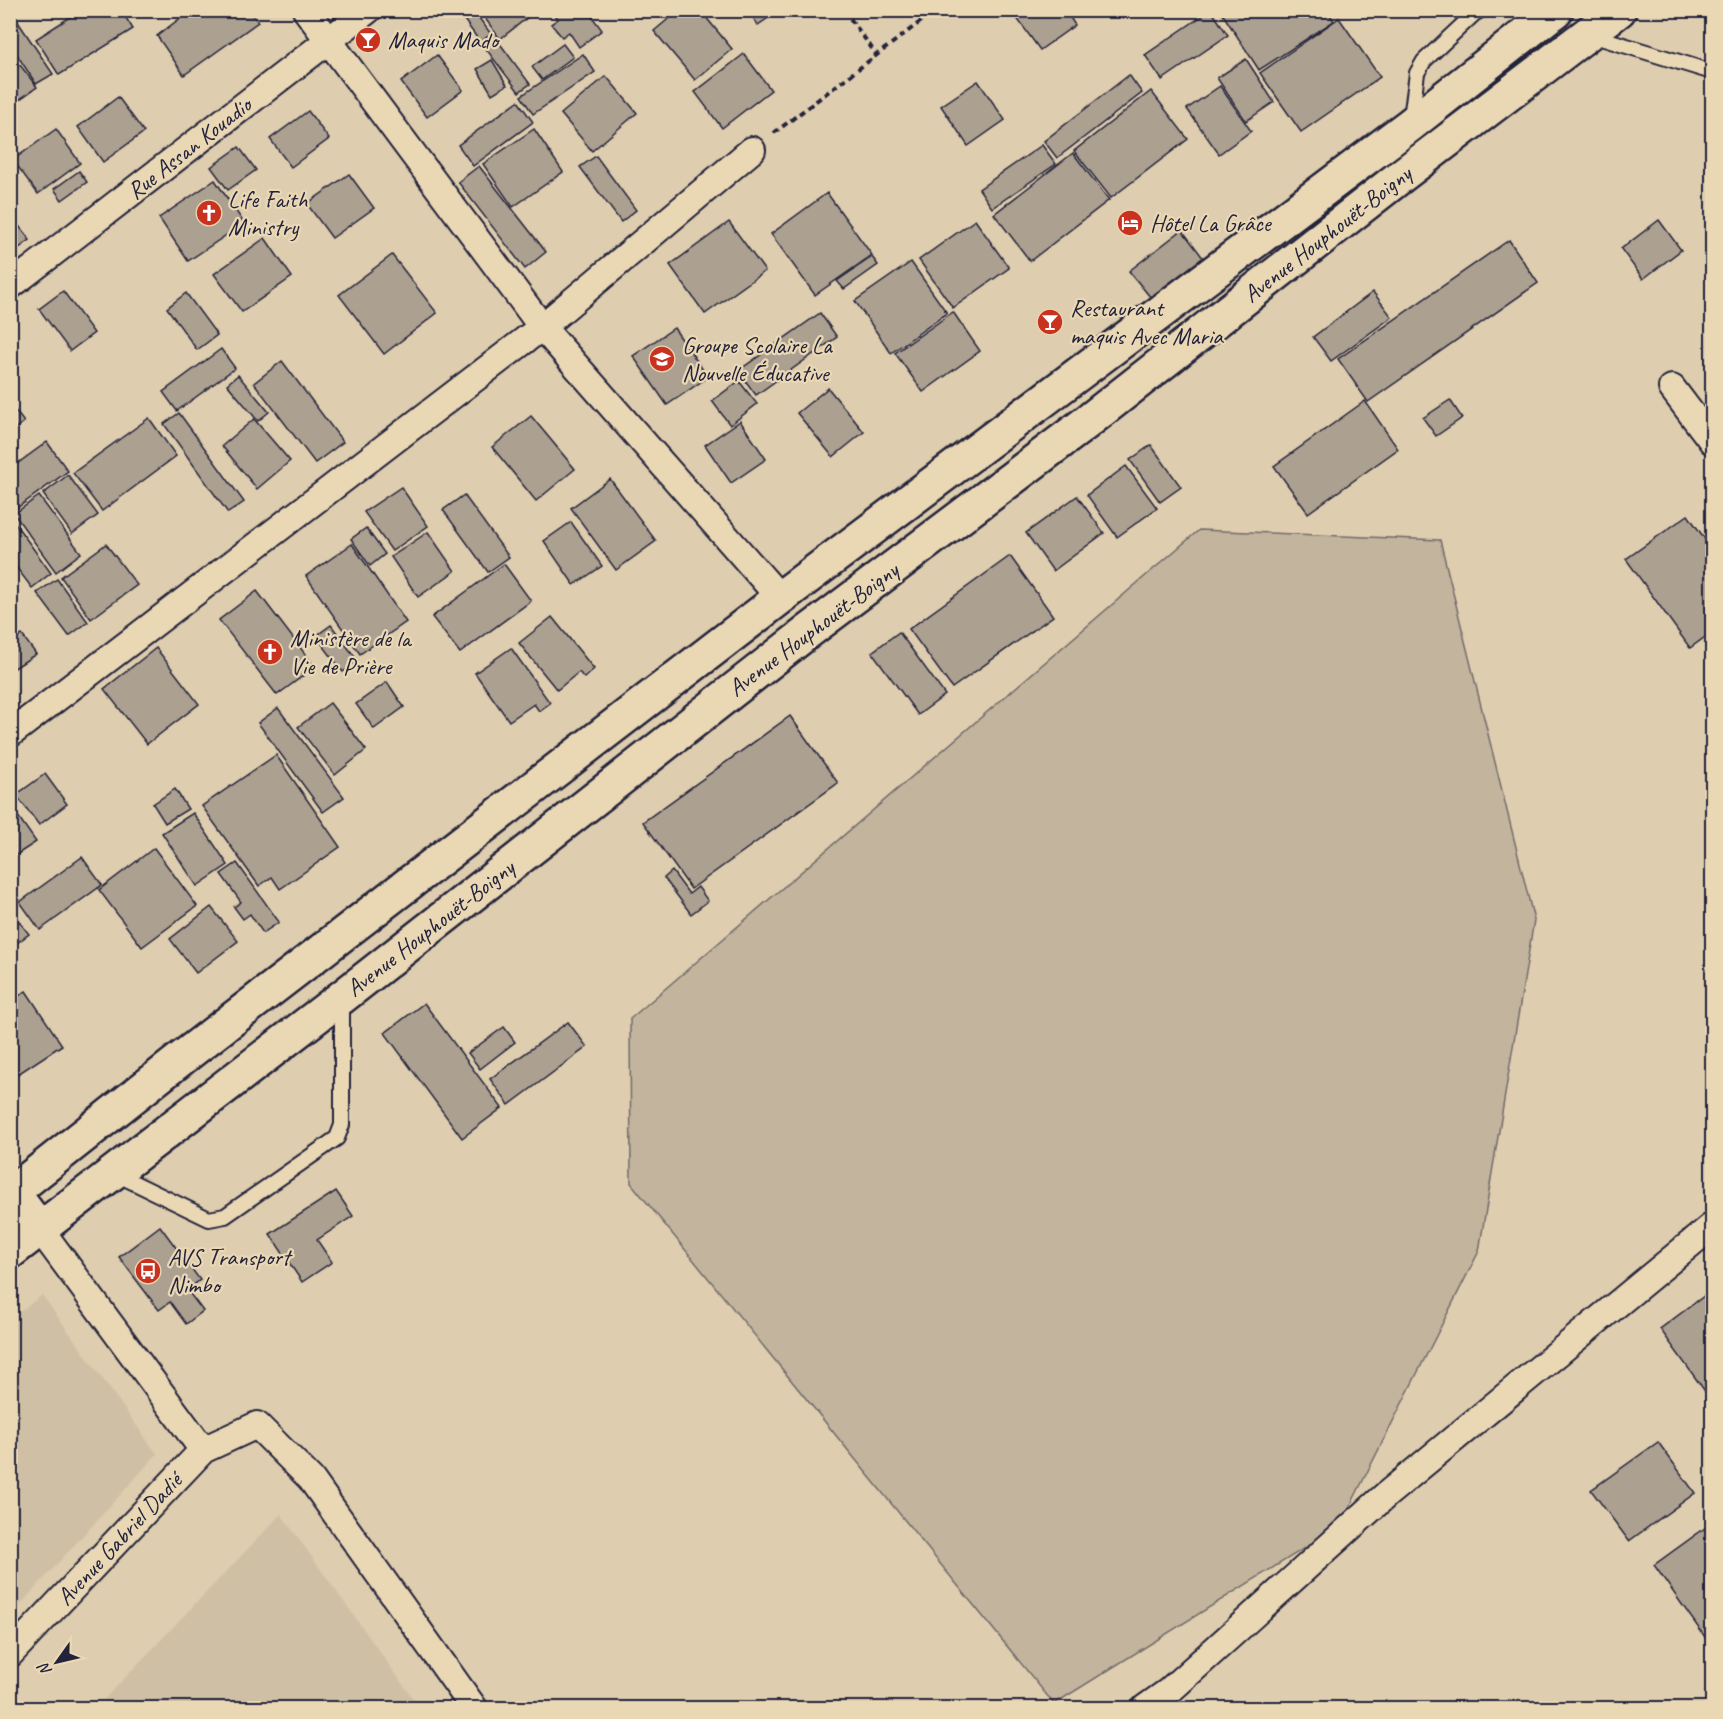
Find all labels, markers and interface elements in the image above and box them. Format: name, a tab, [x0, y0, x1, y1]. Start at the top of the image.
bar icon: Maquis Mado	[353, 25, 383, 55]
place label: Maquis Mado	[388, 25, 500, 55]
street label: Rue Assan Kouadio	[121, 89, 259, 206]
street label: Avenue Houphouët-Boigny	[1237, 158, 1419, 309]
place label: Life Faith Ministry	[228, 184, 309, 242]
church icon: Life Faith Ministry	[194, 198, 224, 228]
hotel icon: Hôtel La Grâce	[1115, 208, 1145, 238]
place label: Hôtel La Grâce	[1150, 208, 1273, 238]
place label: Restaurant maquis Avec Maria	[1070, 293, 1224, 351]
bar icon: Restaurant maquis Avec Maria	[1035, 307, 1065, 337]
place label: Groupe Scolaire La Nouvelle Éducative	[682, 330, 833, 388]
school or university icon: Groupe Scolaire La Nouvelle Éducative	[647, 344, 677, 374]
street label: Avenue Houphouët-Boigny	[722, 554, 906, 703]
place label: Ministère de la Vie de Prière	[290, 623, 413, 681]
church icon: Ministère de la Vie de Prière	[255, 637, 285, 667]
street label: Avenue Houphouët-Boigny	[340, 852, 522, 1003]
place label: AVS Transport Nimbo	[168, 1242, 293, 1300]
bus stop icon: AVS Transport Nimbo	[133, 1256, 163, 1286]
street label: Avenue Gabriel Dadié	[50, 1463, 191, 1612]
north arrow	[27, 1632, 87, 1692]
text: N	[33, 1658, 56, 1680]

